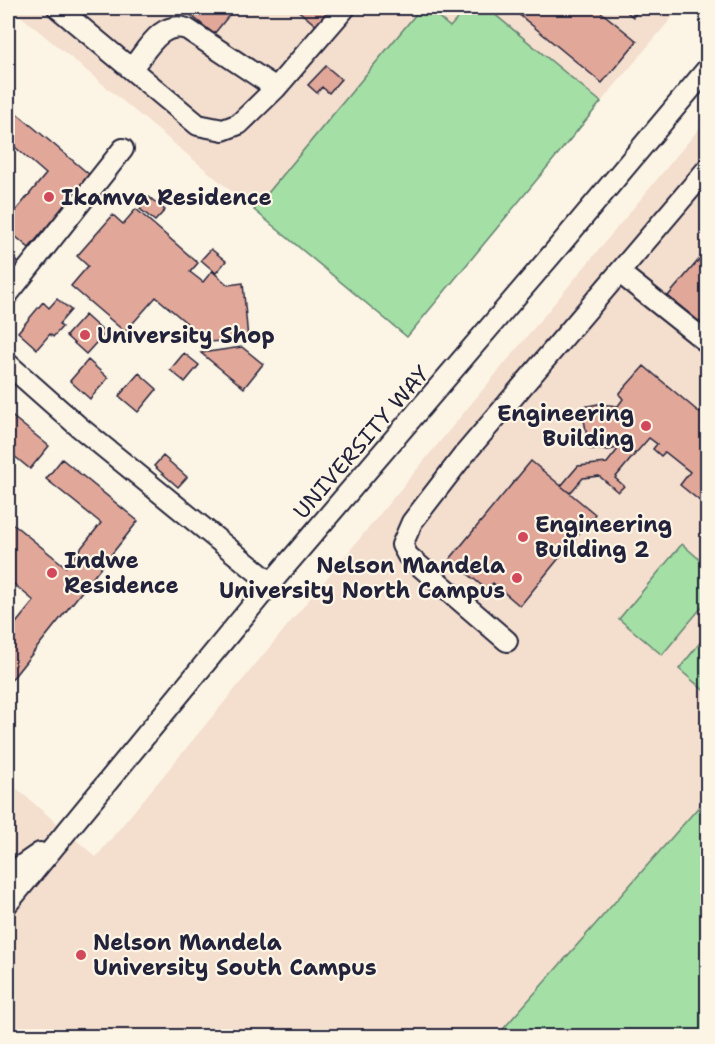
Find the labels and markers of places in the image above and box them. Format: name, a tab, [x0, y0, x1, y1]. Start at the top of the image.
place label: Ikamva Residence	[61, 183, 272, 212]
marker: Ikamva Residence	[42, 190, 56, 204]
place label: University Shop	[97, 321, 275, 350]
marker: University Shop	[78, 328, 92, 342]
place label: Engineering Building	[497, 399, 634, 453]
marker: Engineering Building	[639, 419, 653, 433]
place label: Engineering Building 2	[535, 510, 672, 564]
marker: Engineering Building 2	[516, 530, 530, 544]
place label: Indwe Residence	[64, 546, 179, 600]
place label: Nelson Mandela University North Campus	[219, 551, 505, 605]
marker: Indwe Residence	[45, 566, 59, 580]
marker: Nelson Mandela University North Campus	[510, 571, 524, 585]
place label: Nelson Mandela University South Campus	[93, 928, 377, 982]
marker: Nelson Mandela University South Campus	[74, 948, 88, 962]

